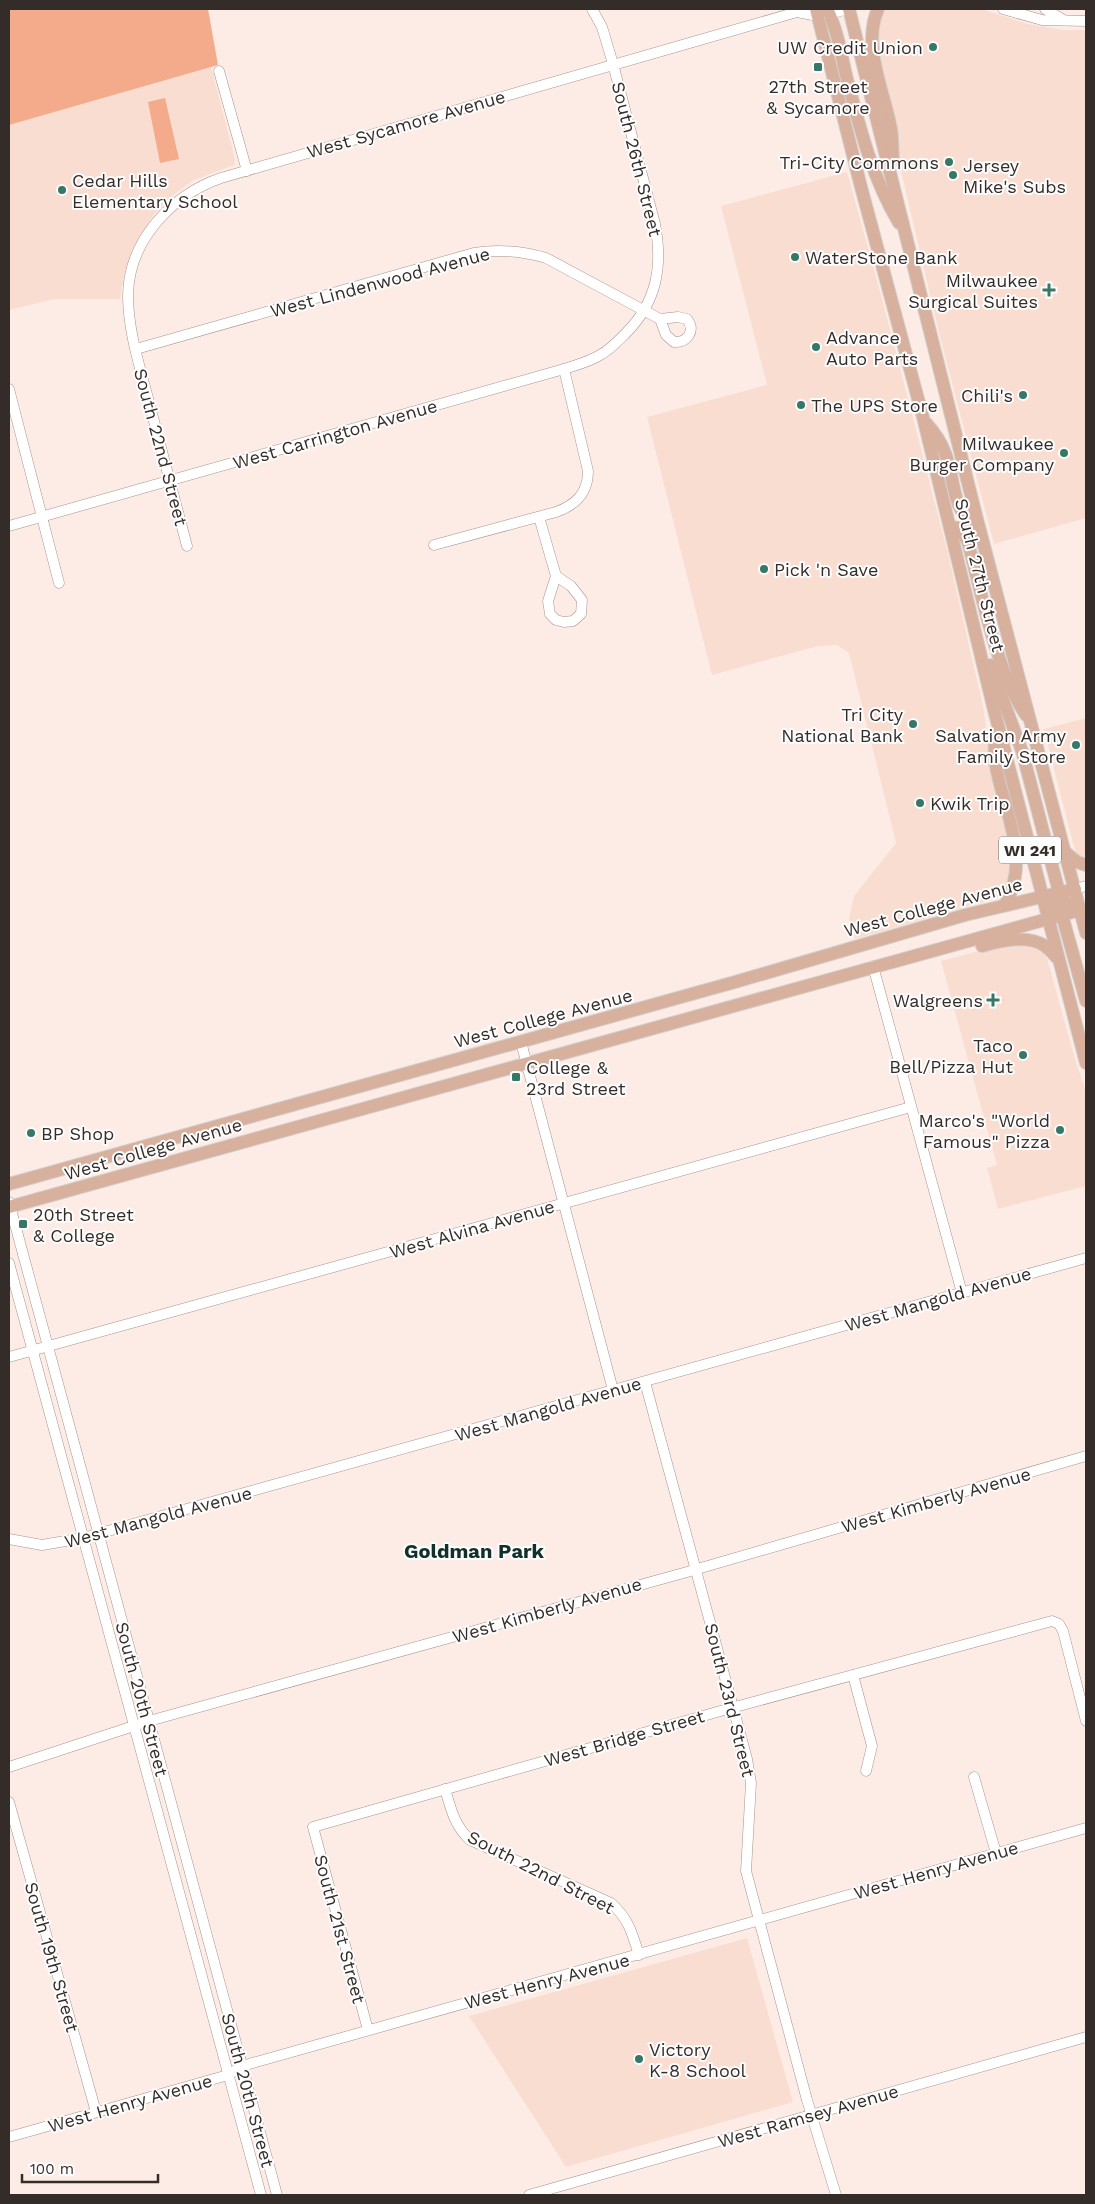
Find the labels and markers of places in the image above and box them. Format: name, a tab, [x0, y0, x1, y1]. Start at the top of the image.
place label: UW Credit Union	[777, 37, 923, 58]
marker: UW Credit Union	[927, 41, 939, 53]
marker: 27th Street & Sycamore	[812, 61, 824, 73]
place label: 27th Street & Sycamore	[766, 76, 870, 118]
place label: Tri-City Commons	[780, 152, 939, 173]
place label: Jersey Mike's Subs	[963, 155, 1066, 197]
marker: Tri-City Commons	[943, 156, 955, 168]
marker: Jersey Mike's Subs	[947, 169, 959, 181]
place label: Cedar Hills Elementary School	[72, 170, 238, 212]
marker: Cedar Hills Elementary School	[56, 184, 68, 196]
place label: WaterStone Bank	[805, 247, 958, 268]
marker: WaterStone Bank	[789, 251, 801, 263]
place label: Milwaukee Surgical Suites	[908, 270, 1038, 312]
marker: Milwaukee Surgical Suites	[1042, 283, 1056, 297]
place label: Advance Auto Parts	[826, 327, 918, 369]
marker: Advance Auto Parts	[810, 341, 822, 353]
place label: Chili's	[961, 385, 1013, 406]
marker: Chili's	[1017, 389, 1029, 401]
place label: The UPS Store	[811, 395, 938, 416]
marker: The UPS Store	[795, 399, 807, 411]
place label: Milwaukee Burger Company	[909, 433, 1055, 475]
marker: Milwaukee Burger Company	[1058, 447, 1070, 459]
place label: Pick 'n Save	[774, 559, 878, 580]
marker: Pick 'n Save	[758, 563, 770, 575]
place label: Tri City National Bank	[781, 704, 904, 746]
marker: Tri City National Bank	[907, 718, 919, 730]
place label: Salvation Army Family Store	[935, 725, 1067, 767]
marker: Salvation Army Family Store	[1070, 739, 1082, 751]
place label: Kwik Trip	[930, 793, 1009, 814]
marker: Kwik Trip	[914, 797, 926, 809]
place label: Walgreens	[893, 990, 983, 1011]
marker: Walgreens	[987, 994, 999, 1006]
place label: Taco Bell/Pizza Hut	[889, 1035, 1013, 1077]
marker: Taco Bell/Pizza Hut	[1017, 1049, 1029, 1061]
place label: College & 23rd Street	[526, 1057, 626, 1099]
marker: College & 23rd Street	[510, 1071, 522, 1083]
place label: Marco's "World Famous" Pizza	[918, 1110, 1050, 1152]
place label: BP Shop	[41, 1123, 114, 1144]
marker: Marco's "World Famous" Pizza	[1054, 1124, 1066, 1136]
marker: BP Shop	[25, 1127, 37, 1139]
place label: 20th Street & College	[33, 1204, 134, 1246]
marker: 20th Street & College	[17, 1218, 29, 1230]
place label: Victory K-8 School	[649, 2039, 746, 2081]
marker: Victory K-8 School	[633, 2053, 645, 2065]

